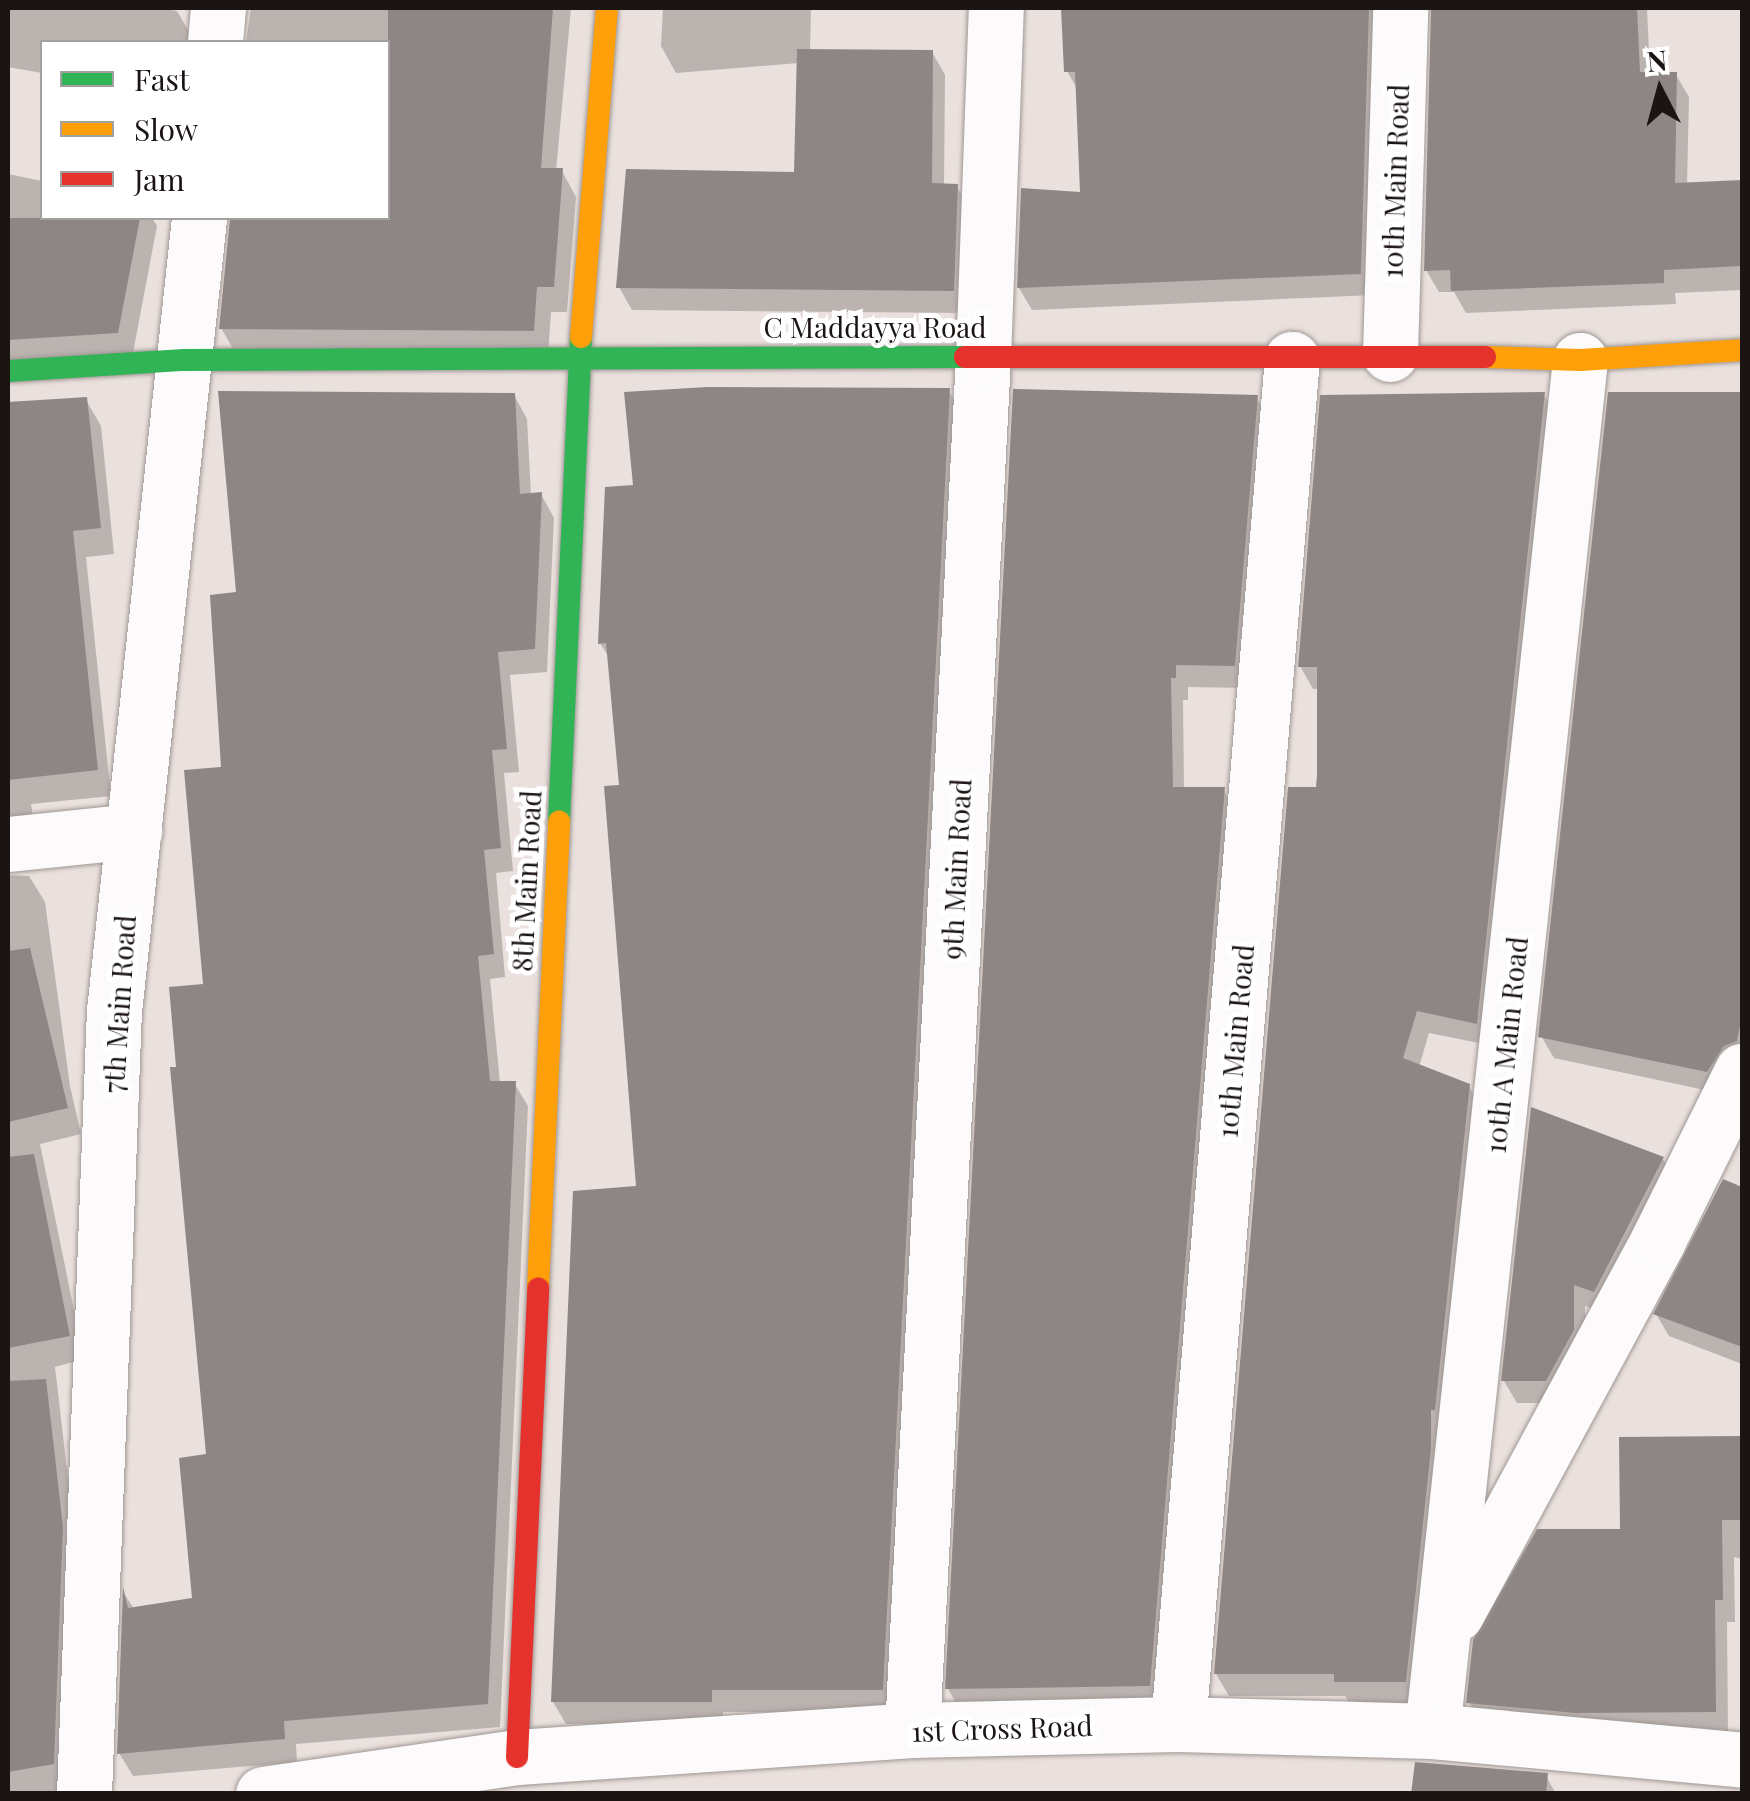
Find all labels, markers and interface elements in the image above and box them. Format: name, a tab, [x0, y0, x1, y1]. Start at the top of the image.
legend	[40, 40, 390, 220]
north arrow	[1610, 40, 1710, 140]
text: N	[1645, 40, 1669, 79]
text: Fast	[134, 59, 190, 99]
street label: 10th Main Road	[1375, 83, 1415, 279]
text: Slow	[134, 109, 198, 149]
text: Jam	[134, 159, 185, 199]
street label: C Maddayya Road	[763, 310, 987, 344]
street label: 9th Main Road	[934, 778, 978, 960]
street label: 8th Main Road	[504, 789, 548, 973]
street label: 7th Main Road	[96, 914, 142, 1094]
street label: 10th A Main Road	[1478, 934, 1534, 1156]
street label: 10th Main Road	[1210, 943, 1260, 1139]
street label: 1st Cross Road	[910, 1708, 1094, 1748]

